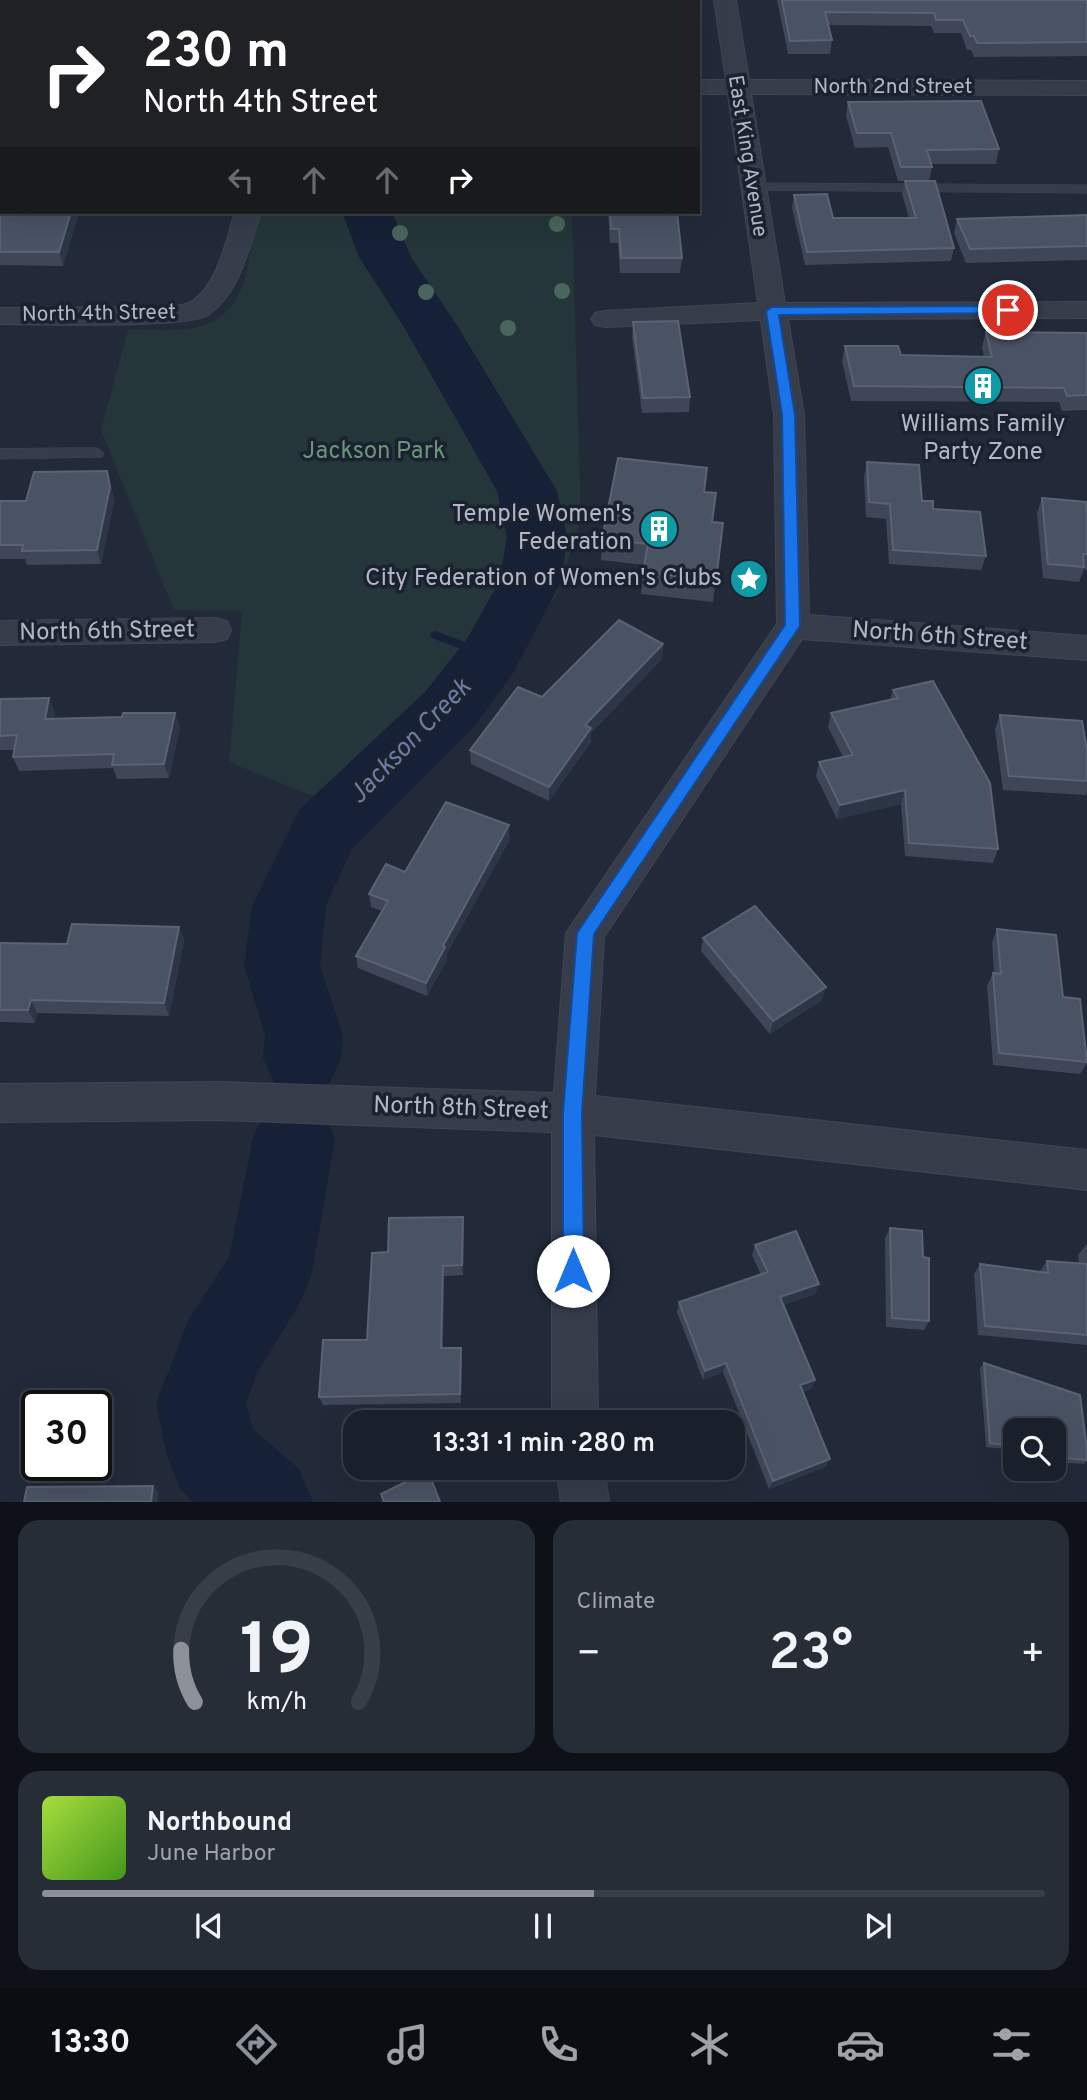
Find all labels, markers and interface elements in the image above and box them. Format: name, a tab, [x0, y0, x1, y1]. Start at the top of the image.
text: 230 m	[143, 23, 289, 85]
icon: right	[28, 28, 119, 119]
street label: East King Avenue	[721, 73, 773, 239]
street label: North 2nd Street	[814, 74, 972, 101]
text: North 4th Street	[143, 84, 378, 124]
icon: left	[222, 161, 260, 199]
icon: ahead	[295, 161, 333, 199]
icon: ahead	[368, 161, 406, 199]
icon: right	[441, 161, 479, 199]
pin	[978, 280, 1038, 340]
icon: arrive	[989, 291, 1027, 329]
street label: North 4th Street	[22, 299, 176, 329]
building icon: Williams Family Party Zone	[962, 365, 1004, 407]
place label: Williams Family Party Zone	[900, 410, 1066, 468]
park label: Jackson Park	[302, 437, 446, 467]
place label: Temple Women's Federation	[452, 500, 632, 558]
building icon: Temple Women's Federation	[638, 508, 680, 550]
place icon: City Federation of Women's Clubs	[728, 558, 770, 600]
place label: City Federation of Women's Clubs	[365, 564, 722, 594]
street label: North 6th Street	[19, 615, 195, 649]
street label: North 6th Street	[851, 616, 1029, 658]
water label: Jackson Creek	[343, 671, 480, 812]
street label: North 8th Street	[373, 1091, 549, 1127]
position arrow	[536, 1234, 610, 1308]
speed limit sign: 30	[21, 1390, 112, 1481]
map controls	[1003, 1418, 1066, 1481]
button: search	[1003, 1418, 1066, 1481]
text: 13:31 · 1 min · 280 m	[433, 1428, 655, 1461]
text: Climate	[577, 1588, 655, 1617]
text: 19	[239, 1609, 313, 1701]
text: 23°	[768, 1622, 853, 1688]
text: −	[577, 1631, 601, 1680]
text: +	[1020, 1631, 1045, 1680]
text: km/h	[246, 1687, 307, 1719]
text: Northbound	[147, 1807, 292, 1840]
text: June Harbor	[147, 1840, 275, 1869]
icon: previous	[190, 1907, 228, 1945]
icon: pause	[524, 1907, 562, 1945]
icon: next	[859, 1907, 897, 1945]
icon: directions	[232, 2020, 281, 2069]
icon: music	[383, 2020, 432, 2069]
icon: phone	[534, 2020, 583, 2069]
icon: climate	[685, 2020, 734, 2069]
icon: car	[836, 2020, 885, 2069]
icon: filters	[987, 2020, 1036, 2069]
text: 13:30	[51, 2024, 130, 2064]

